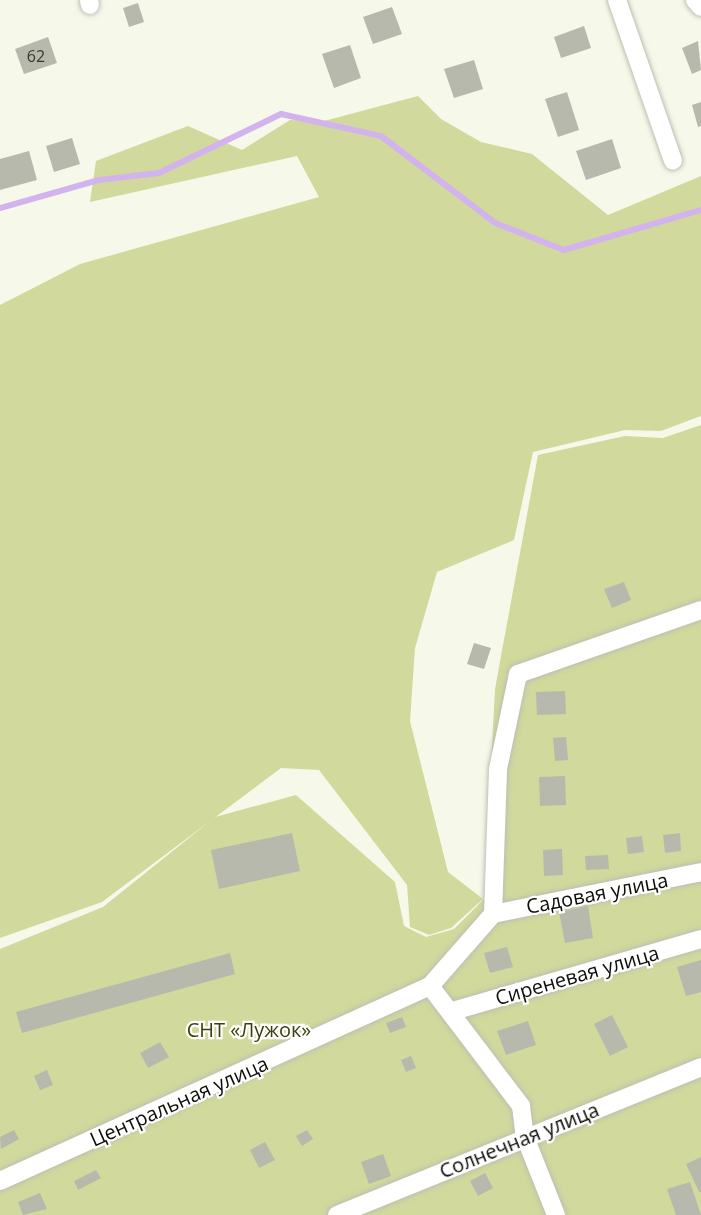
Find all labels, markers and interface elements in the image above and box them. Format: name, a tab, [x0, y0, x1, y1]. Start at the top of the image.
house number: 62	[27, 46, 45, 66]
street label: Садовая улица	[524, 867, 670, 919]
street label: Сиреневая улица	[492, 940, 662, 1010]
park label: СНТ «Лужок»	[187, 1017, 311, 1041]
street label: Центральная улица	[86, 1051, 272, 1151]
street label: Солнечная улица	[436, 1097, 602, 1183]

